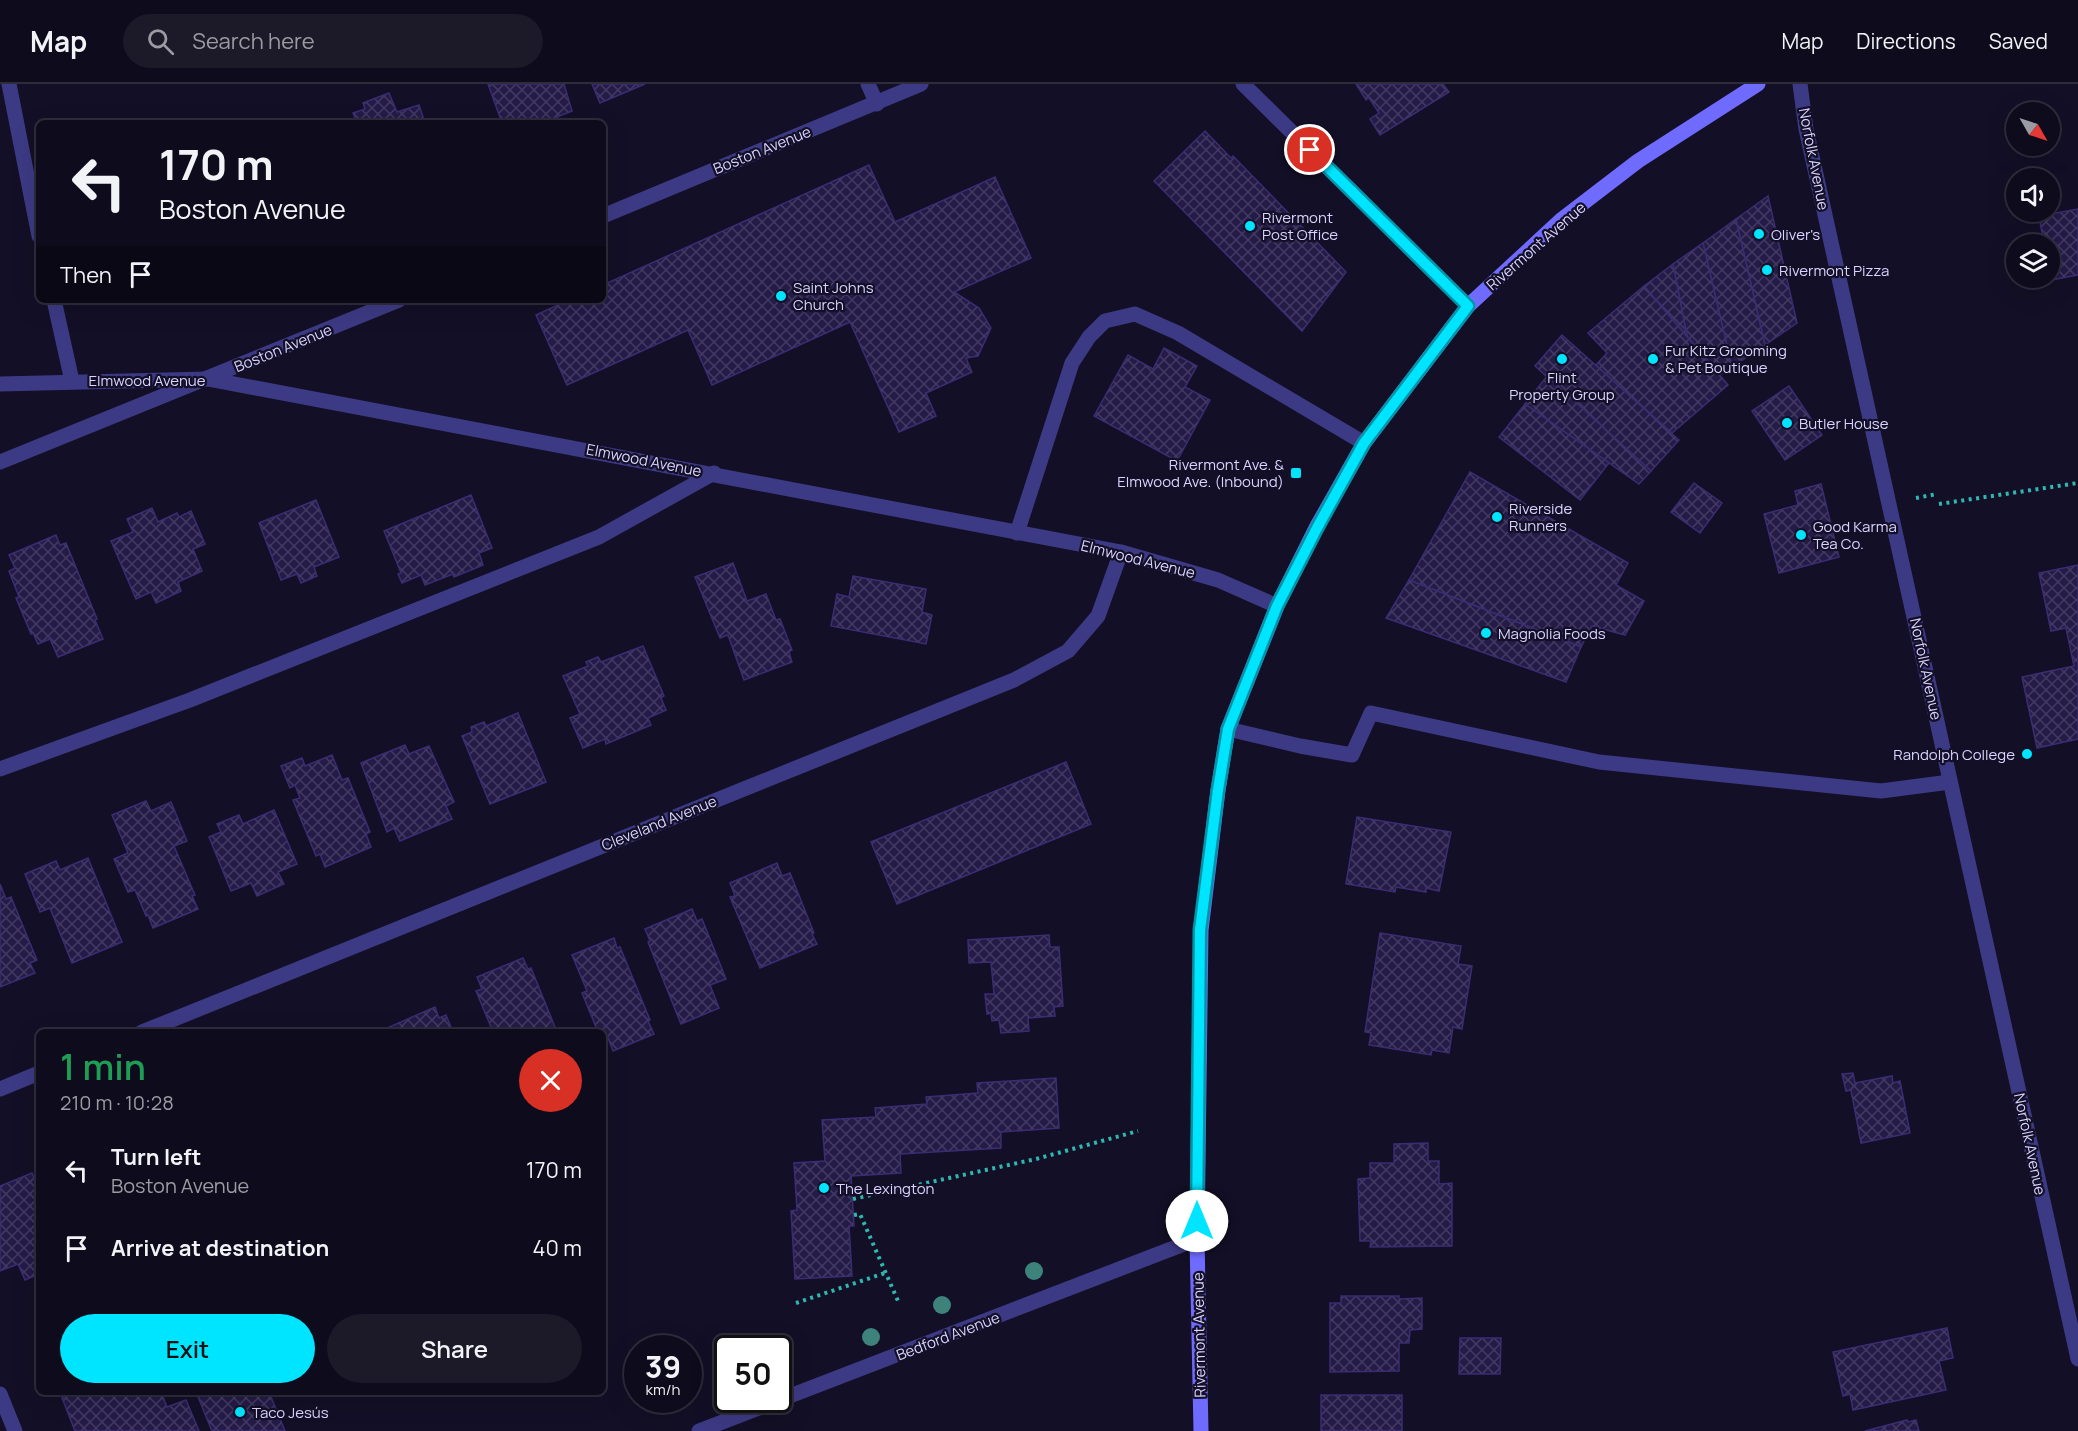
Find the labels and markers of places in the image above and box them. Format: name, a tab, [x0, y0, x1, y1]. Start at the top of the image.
pin	[1284, 124, 1335, 175]
place label: Rivermont Post Office	[1262, 207, 1338, 245]
marker: Rivermont Post Office	[1243, 219, 1257, 233]
place label: Oliver's	[1771, 224, 1820, 245]
marker: Oliver's	[1752, 227, 1766, 241]
place label: Rivermont Pizza	[1779, 260, 1889, 281]
marker: Rivermont Pizza	[1760, 263, 1774, 277]
place label: Saint Johns Church	[793, 277, 874, 315]
marker: Saint Johns Church	[774, 289, 788, 303]
place label: Fur Kitz Grooming & Pet Boutique	[1665, 340, 1787, 378]
marker: Flint Property Group	[1555, 352, 1569, 366]
marker: Fur Kitz Grooming & Pet Boutique	[1646, 352, 1660, 366]
place label: Flint Property Group	[1509, 367, 1615, 405]
place label: Butler House	[1799, 413, 1889, 434]
marker: Butler House	[1780, 416, 1794, 430]
place label: Rivermont Ave. & Elmwood Ave. (Inbound)	[1117, 454, 1284, 492]
marker: Rivermont Ave. & Elmwood Ave. (Inbound)	[1289, 466, 1303, 480]
place label: Riverside Runners	[1509, 498, 1572, 536]
marker: Riverside Runners	[1490, 510, 1504, 524]
place label: Good Karma Tea Co.	[1813, 516, 1897, 554]
marker: Good Karma Tea Co.	[1794, 528, 1808, 542]
place label: Magnolia Foods	[1498, 623, 1606, 644]
marker: Magnolia Foods	[1479, 626, 1493, 640]
place label: Randolph College	[1893, 744, 2015, 765]
marker: Randolph College	[2020, 747, 2034, 761]
place label: The Lexington	[836, 1178, 935, 1199]
marker: The Lexington	[817, 1181, 831, 1195]
place label: Taco Jesús	[252, 1402, 329, 1423]
marker: Taco Jesús	[233, 1405, 247, 1419]

